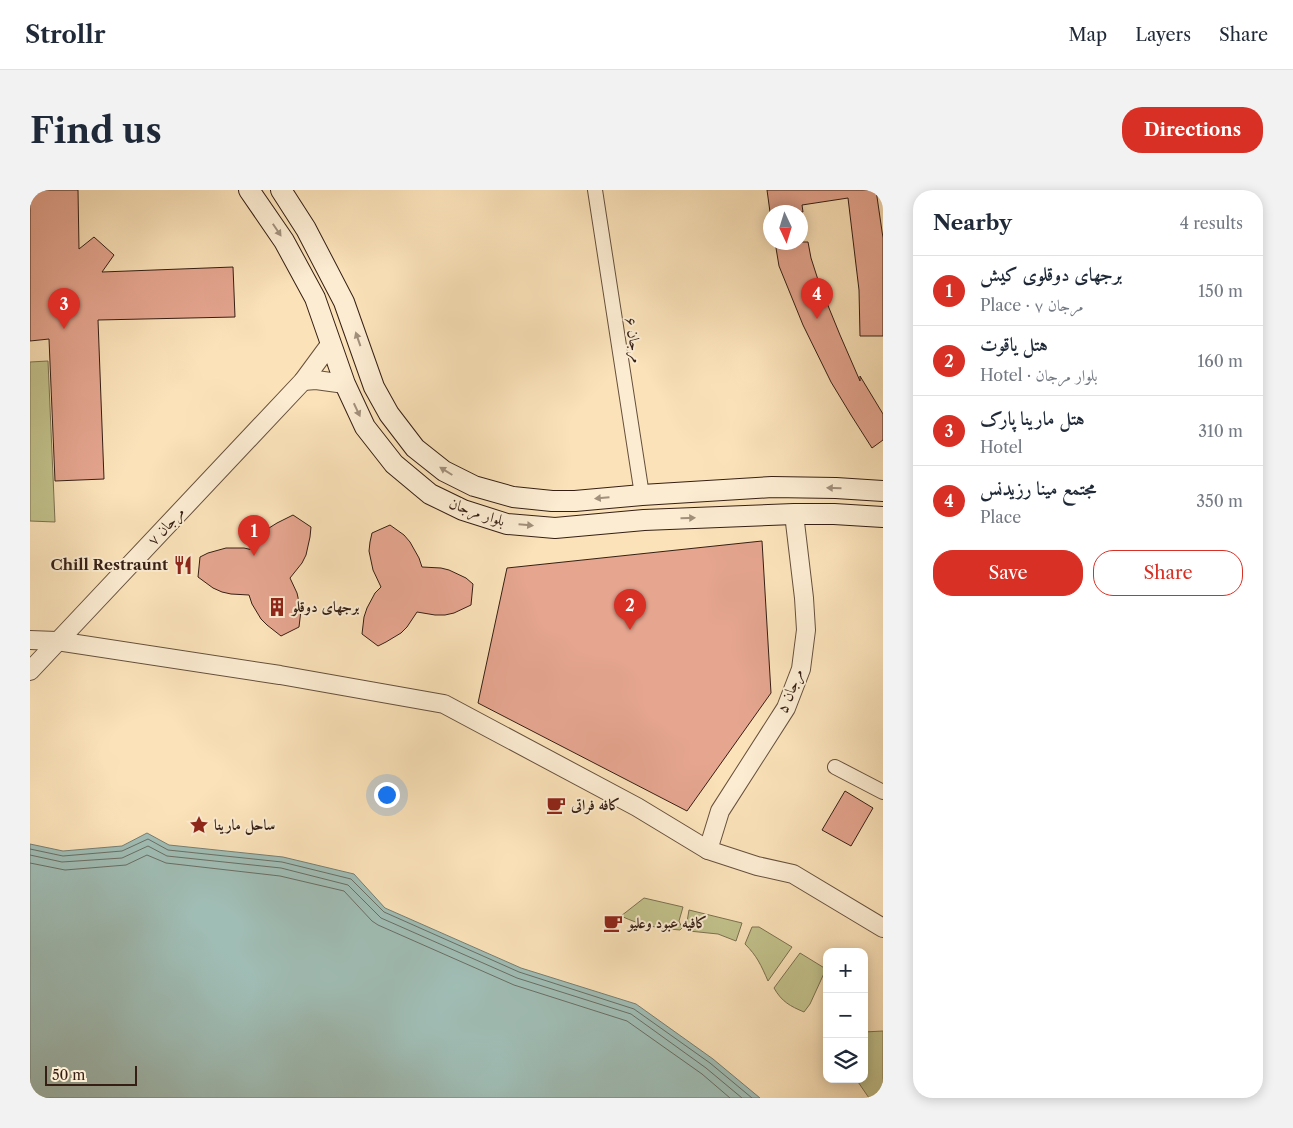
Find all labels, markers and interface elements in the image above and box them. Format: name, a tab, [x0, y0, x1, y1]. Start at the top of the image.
text: Strollr	[25, 20, 105, 49]
text: Map	[1069, 24, 1107, 46]
text: Layers	[1135, 24, 1191, 46]
text: Share	[1219, 24, 1268, 46]
button: Directions	[1122, 107, 1263, 153]
text: Find us	[30, 109, 162, 152]
north arrow	[763, 205, 808, 250]
text: Nearby	[933, 210, 1012, 235]
text: 4 results	[1180, 213, 1243, 233]
one-way arrow	[272, 223, 282, 237]
text: برجهای دوقلوی کیش	[980, 263, 1122, 286]
pin: 4	[801, 278, 833, 319]
text: 1	[945, 281, 953, 301]
text: 150 m	[1198, 281, 1243, 301]
pin: 3	[48, 288, 80, 329]
text: Place · مرجان ۷	[980, 295, 1083, 315]
street label: مرجان ۶	[620, 316, 647, 365]
one-way arrow	[354, 331, 362, 346]
text: هتل یاقوت	[980, 333, 1048, 356]
text: 2	[944, 351, 954, 371]
text: 160 m	[1198, 351, 1243, 371]
text: Hotel · بلوار مرجان	[980, 365, 1097, 385]
one-way arrow	[353, 403, 361, 417]
text: هتل مارینا پارک	[980, 407, 1085, 430]
text: 3	[944, 421, 954, 441]
text: 310 m	[1198, 421, 1243, 441]
text: Hotel	[980, 437, 1023, 457]
one-way arrow	[439, 466, 452, 475]
text: مجتمع مینا رزیدنس	[980, 477, 1096, 500]
one-way arrow	[826, 484, 842, 492]
text: 4	[944, 491, 954, 511]
text: 350 m	[1196, 491, 1243, 511]
street label: بلوار مرجان	[446, 493, 508, 532]
one-way arrow	[594, 494, 610, 502]
street label: مرجان ۷	[143, 502, 190, 550]
text: Place	[980, 507, 1021, 527]
one-way arrow	[681, 514, 697, 522]
pin: 1	[238, 515, 270, 556]
one-way arrow	[519, 522, 535, 530]
button: Save	[933, 550, 1083, 596]
button: Share	[1093, 550, 1243, 596]
restaurant icon: Chill Restraunt	[172, 554, 194, 576]
place label: Chill Restraunt	[51, 555, 168, 574]
pin: 2	[614, 589, 646, 630]
building icon: برجهای دوقلو	[266, 596, 288, 618]
place label: برجهای دوقلو	[290, 597, 360, 617]
street label: مرجان ۵	[772, 666, 809, 717]
your location	[374, 782, 400, 808]
cafe icon: کافه فراتی	[545, 794, 567, 816]
place label: کافه فراتی	[570, 795, 620, 815]
place icon: ساحل مارینا	[188, 814, 210, 836]
place label: ساحل مارینا	[214, 815, 275, 836]
cafe icon: کافیه عبود وعلیو	[602, 912, 624, 934]
place label: کافیه عبود وعلیو	[626, 913, 707, 932]
map controls	[823, 948, 868, 1083]
button: +	[823, 948, 868, 993]
button: −	[823, 993, 868, 1038]
button: layers	[823, 1038, 868, 1083]
scale bar	[45, 1063, 138, 1086]
text: 50 m	[52, 1066, 85, 1084]

